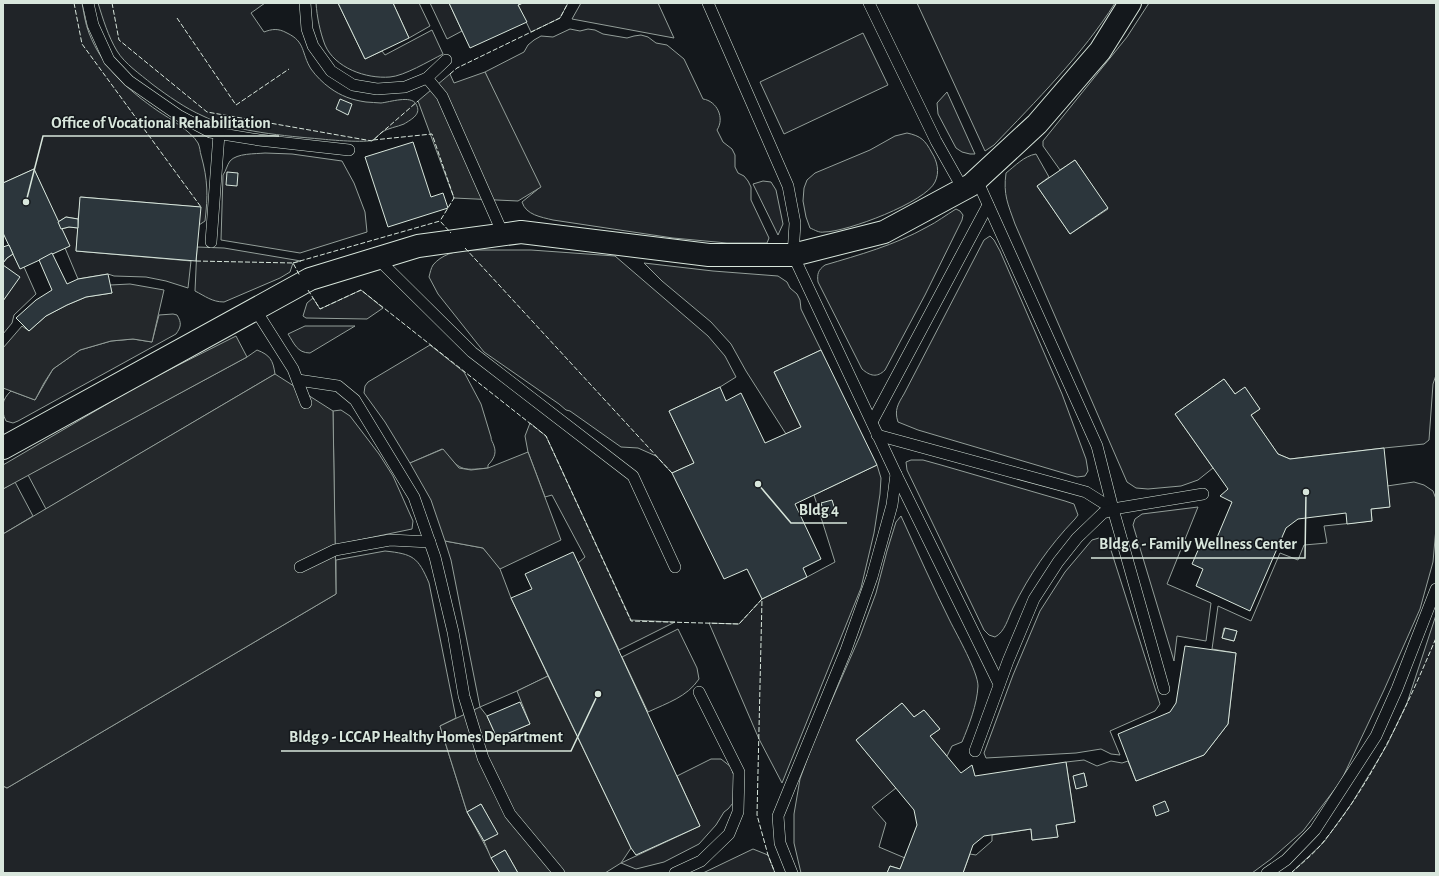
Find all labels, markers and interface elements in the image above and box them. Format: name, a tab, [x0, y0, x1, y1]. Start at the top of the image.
callout: Office of Vocational Rehabilitation	[43, 108, 279, 136]
text: Office of Vocational Rehabilitation	[51, 115, 271, 131]
callout: Bldg 4	[791, 495, 847, 523]
text: Bldg 4	[799, 502, 839, 518]
callout: Bldg 6 - Family Wellness Center	[1091, 530, 1305, 558]
text: Bldg 6 - Family Wellness Center	[1099, 536, 1297, 553]
callout: Bldg 9 - LCCAP Healthy Homes Department	[281, 723, 571, 751]
text: Bldg 9 - LCCAP Healthy Homes Department	[289, 729, 564, 746]

